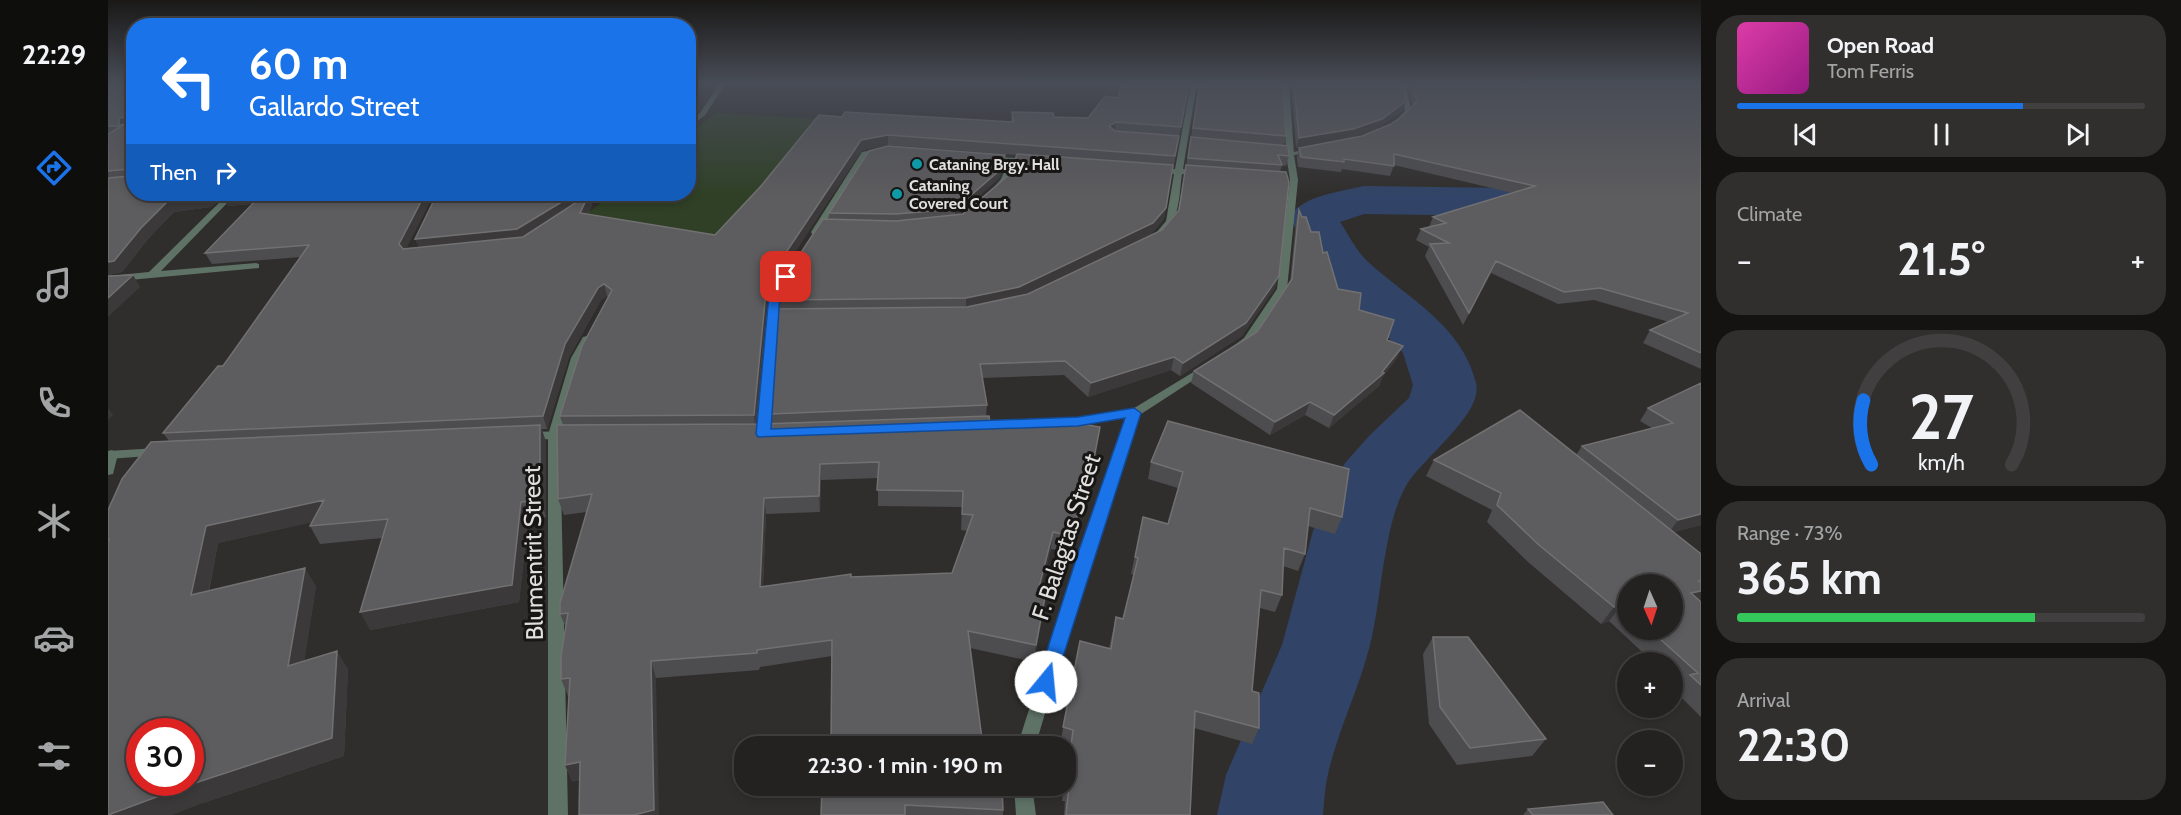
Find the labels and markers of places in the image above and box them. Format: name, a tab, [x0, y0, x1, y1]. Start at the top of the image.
place label: Cataning Brgy. Hall	[929, 155, 1060, 174]
marker: Cataning Brgy. Hall	[910, 157, 924, 171]
place label: Cataning Covered Court	[909, 176, 1009, 213]
marker: Cataning Covered Court	[890, 187, 904, 201]
pin	[760, 251, 811, 302]

